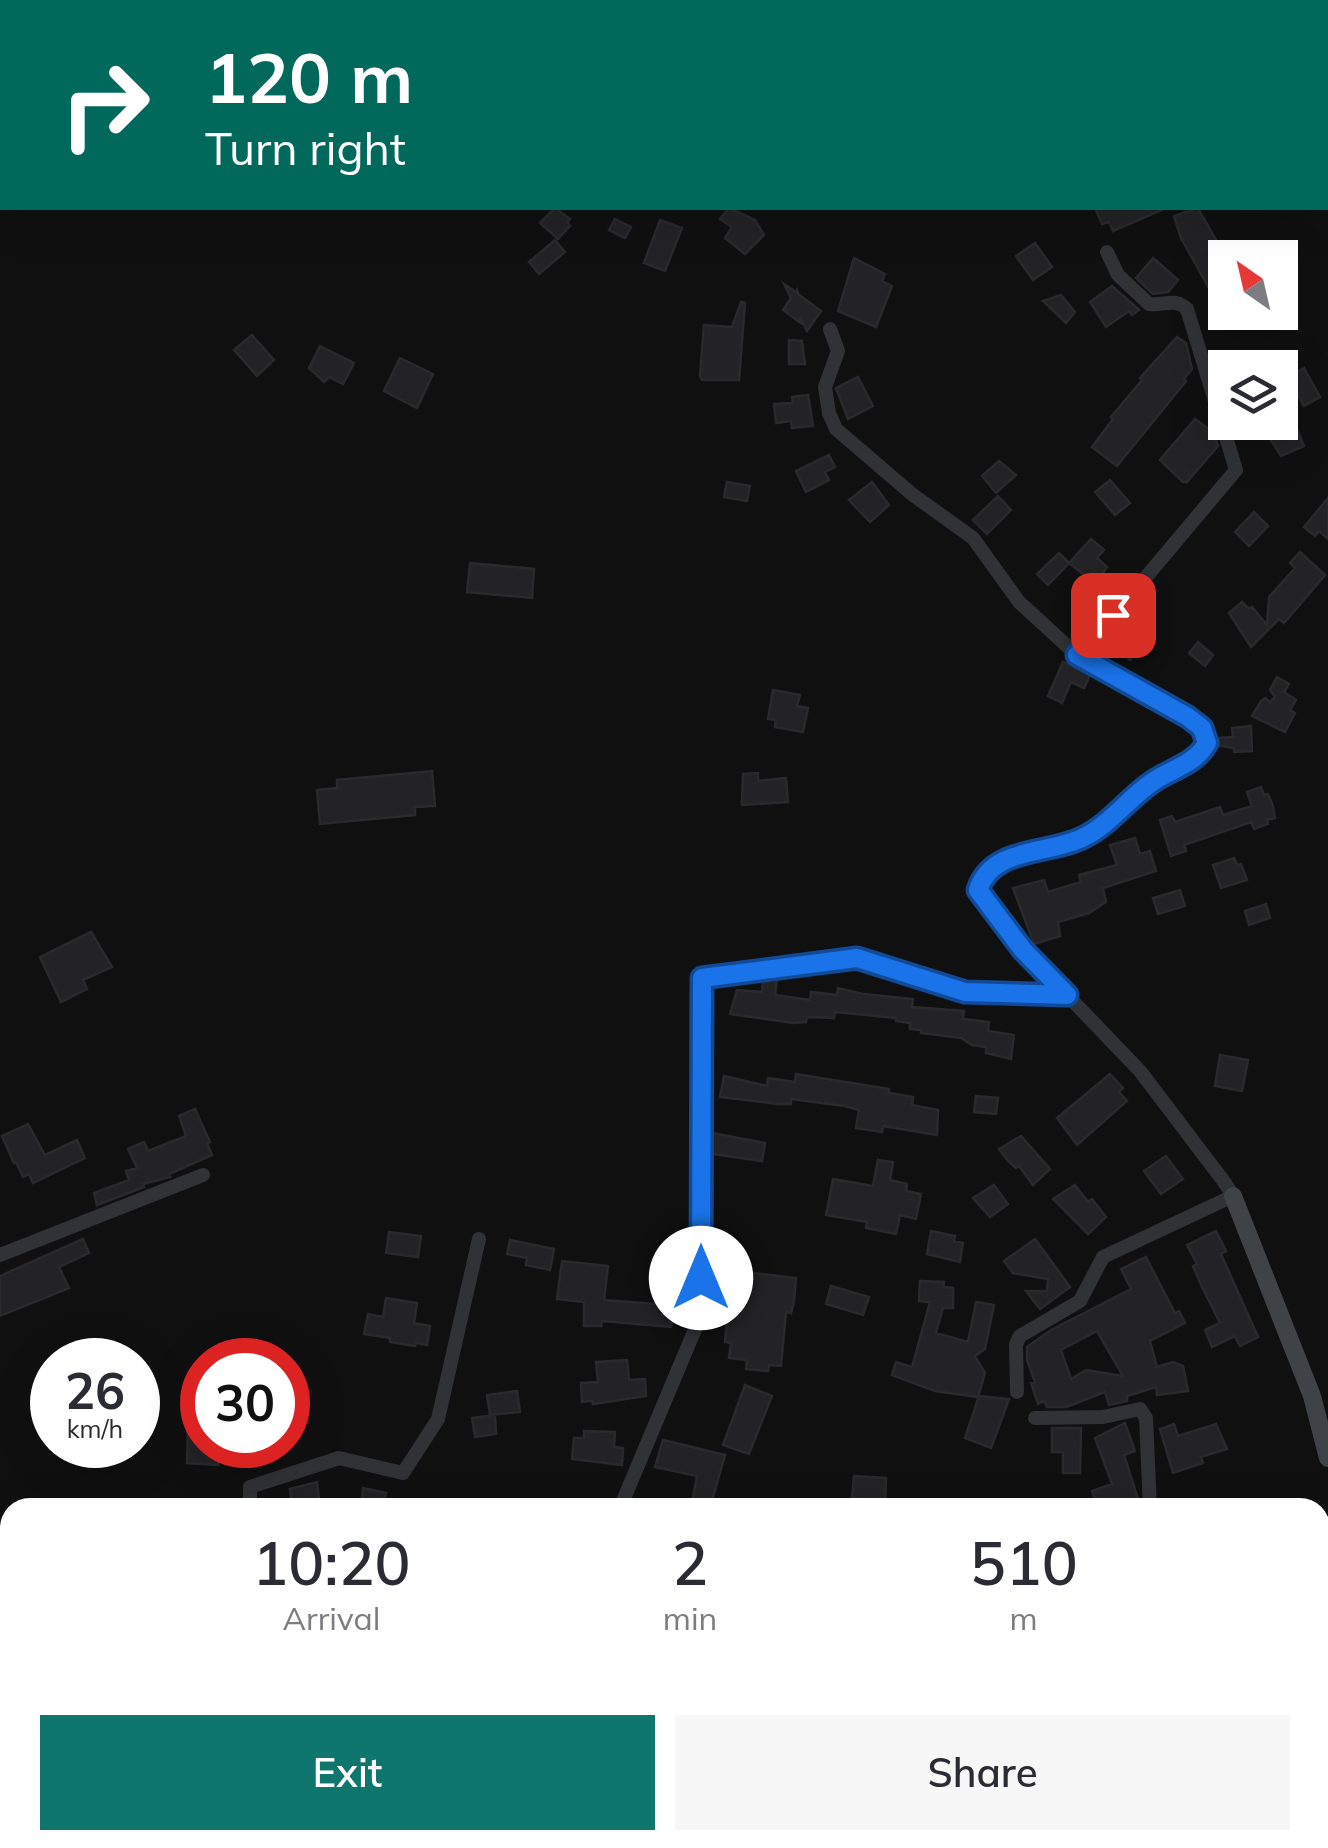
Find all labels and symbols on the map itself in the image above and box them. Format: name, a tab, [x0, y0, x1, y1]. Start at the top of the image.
north arrow	[1208, 240, 1298, 330]
pin	[1071, 573, 1156, 658]
position arrow	[649, 1226, 753, 1330]
speed limit sign: 30	[180, 1338, 310, 1468]

